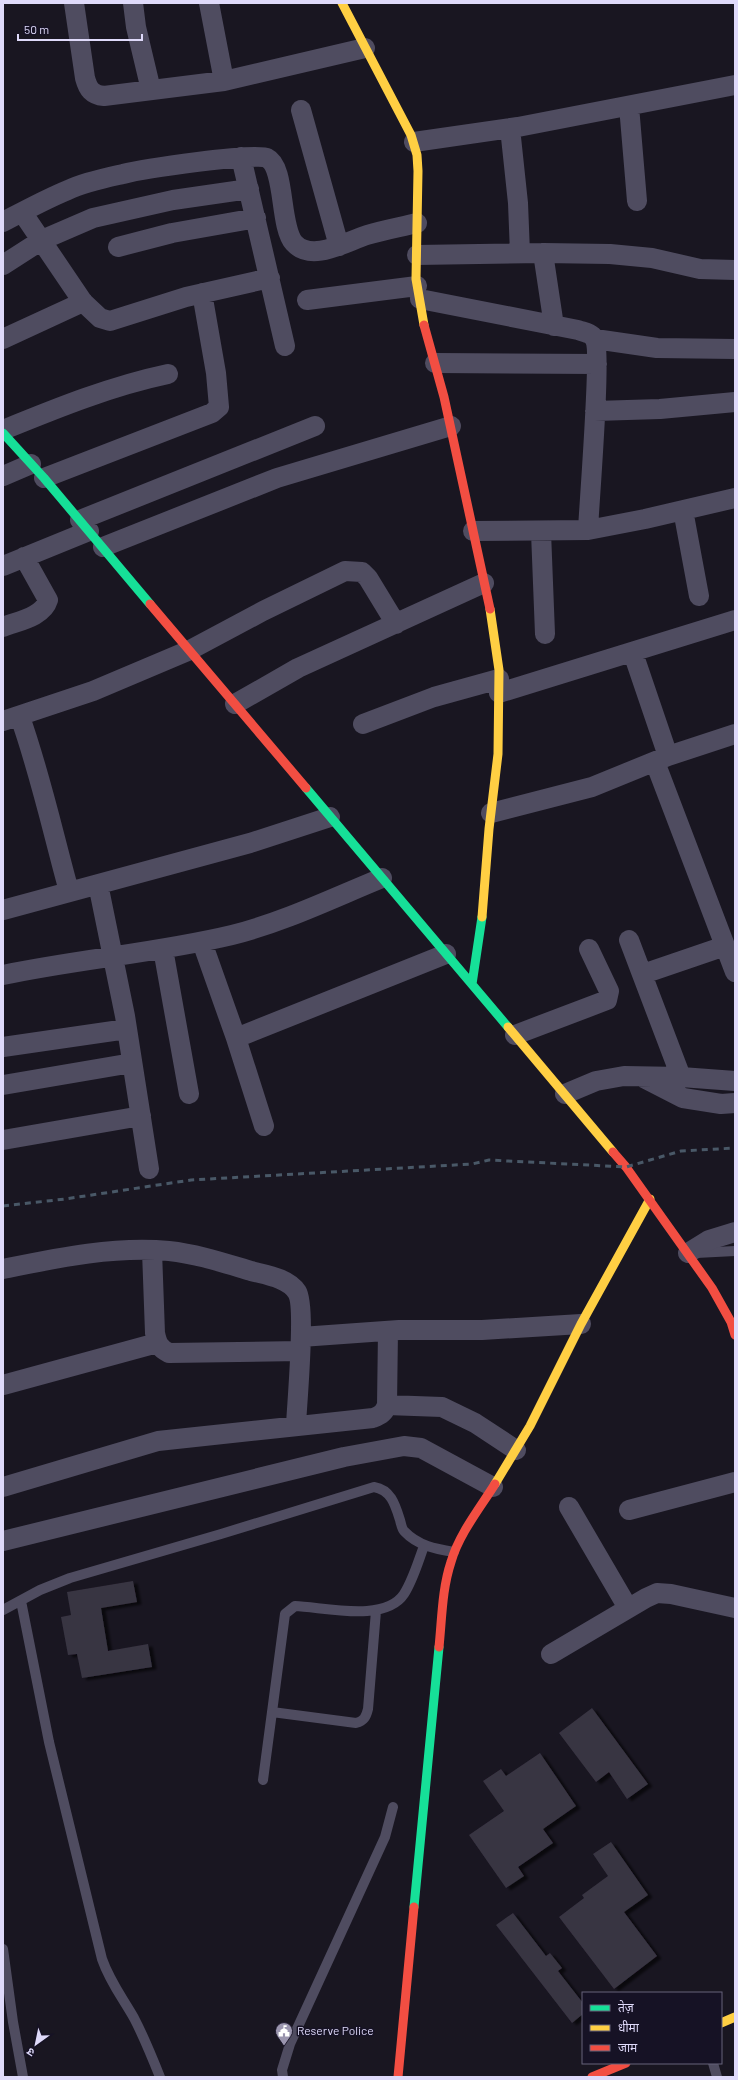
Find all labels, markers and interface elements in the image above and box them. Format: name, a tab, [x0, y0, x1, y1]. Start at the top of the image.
scale bar	[18, 16, 142, 42]
text: 50 m	[24, 22, 49, 36]
legend	[582, 1992, 722, 2064]
text: तेज़	[618, 2000, 635, 2014]
text: धीमा	[618, 2020, 640, 2034]
public building icon: Reserve Police	[274, 2021, 294, 2046]
place label: Reserve Police	[297, 2023, 374, 2037]
north arrow	[16, 2024, 56, 2064]
text: जाम	[618, 2040, 638, 2054]
text: उ	[24, 2045, 37, 2060]

